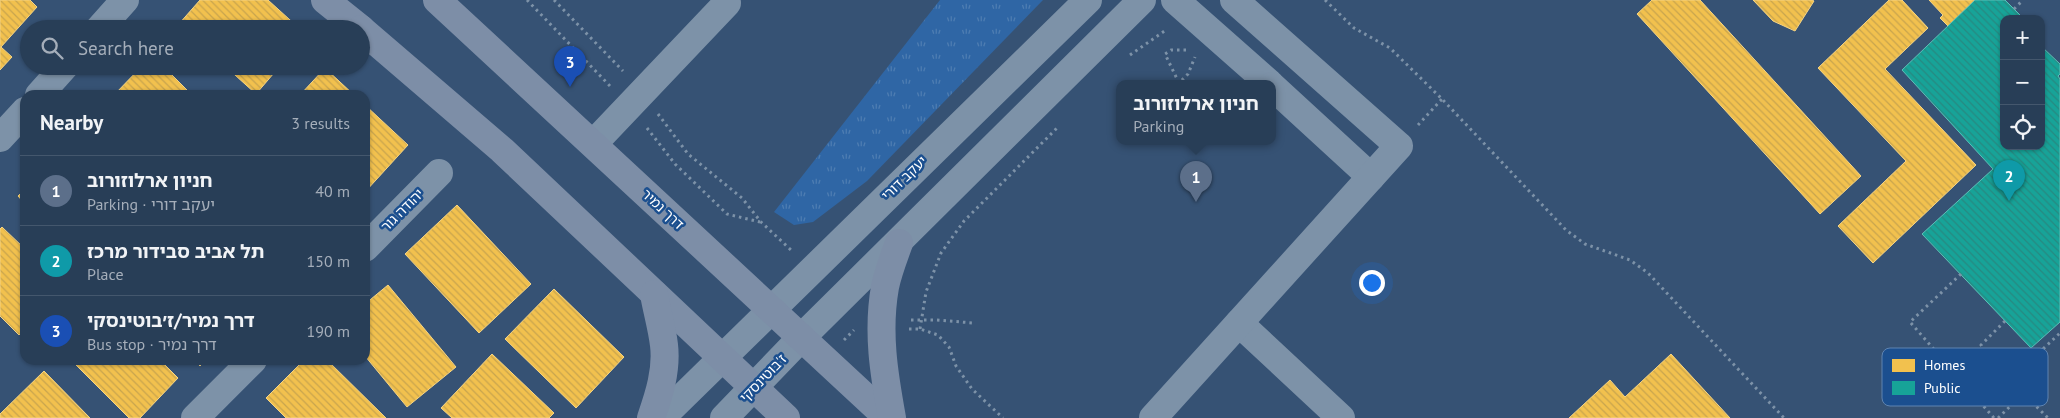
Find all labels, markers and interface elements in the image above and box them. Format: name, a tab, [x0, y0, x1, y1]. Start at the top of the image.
map controls	[2000, 15, 2045, 150]
button: +	[2000, 15, 2045, 60]
search box	[20, 20, 370, 75]
icon: search	[38, 34, 66, 62]
text: Search here	[78, 36, 174, 60]
pin: 3	[554, 46, 586, 87]
button: −	[2000, 60, 2045, 105]
popup	[1116, 80, 1276, 145]
text: חניון ארלוזורוב	[1133, 91, 1259, 115]
button: locate	[2000, 105, 2045, 150]
text: Nearby	[40, 109, 103, 136]
text: 3 results	[291, 113, 350, 133]
text: Parking	[1133, 116, 1184, 136]
street label: יעקב דורי	[878, 152, 930, 204]
pin: 2	[1993, 160, 2025, 201]
pin: 1	[1180, 161, 1212, 202]
text: חניון ארלוזורוב	[87, 168, 213, 192]
text: 1	[51, 181, 61, 201]
text: 40 m	[315, 181, 350, 201]
street label: יהודה גור	[377, 185, 427, 235]
street label: דרך נמיר	[638, 185, 688, 233]
text: Parking · יעקב דורי	[87, 194, 215, 214]
text: תל אביב סבידור מרכז	[87, 239, 264, 263]
text: 2	[51, 251, 61, 271]
text: 150 m	[307, 251, 350, 271]
text: Place	[87, 264, 124, 284]
your location	[1359, 270, 1385, 296]
text: דרך נמיר/ז׳בוטינסקי	[87, 308, 255, 332]
text: 3	[51, 321, 61, 341]
text: 190 m	[307, 321, 350, 341]
text: Bus stop · דרך נמיר	[87, 334, 217, 354]
legend	[1882, 348, 2048, 406]
street label: ז'בוטינסקי	[736, 350, 791, 406]
text: Homes	[1924, 356, 1965, 374]
text: Public	[1924, 379, 1961, 397]

